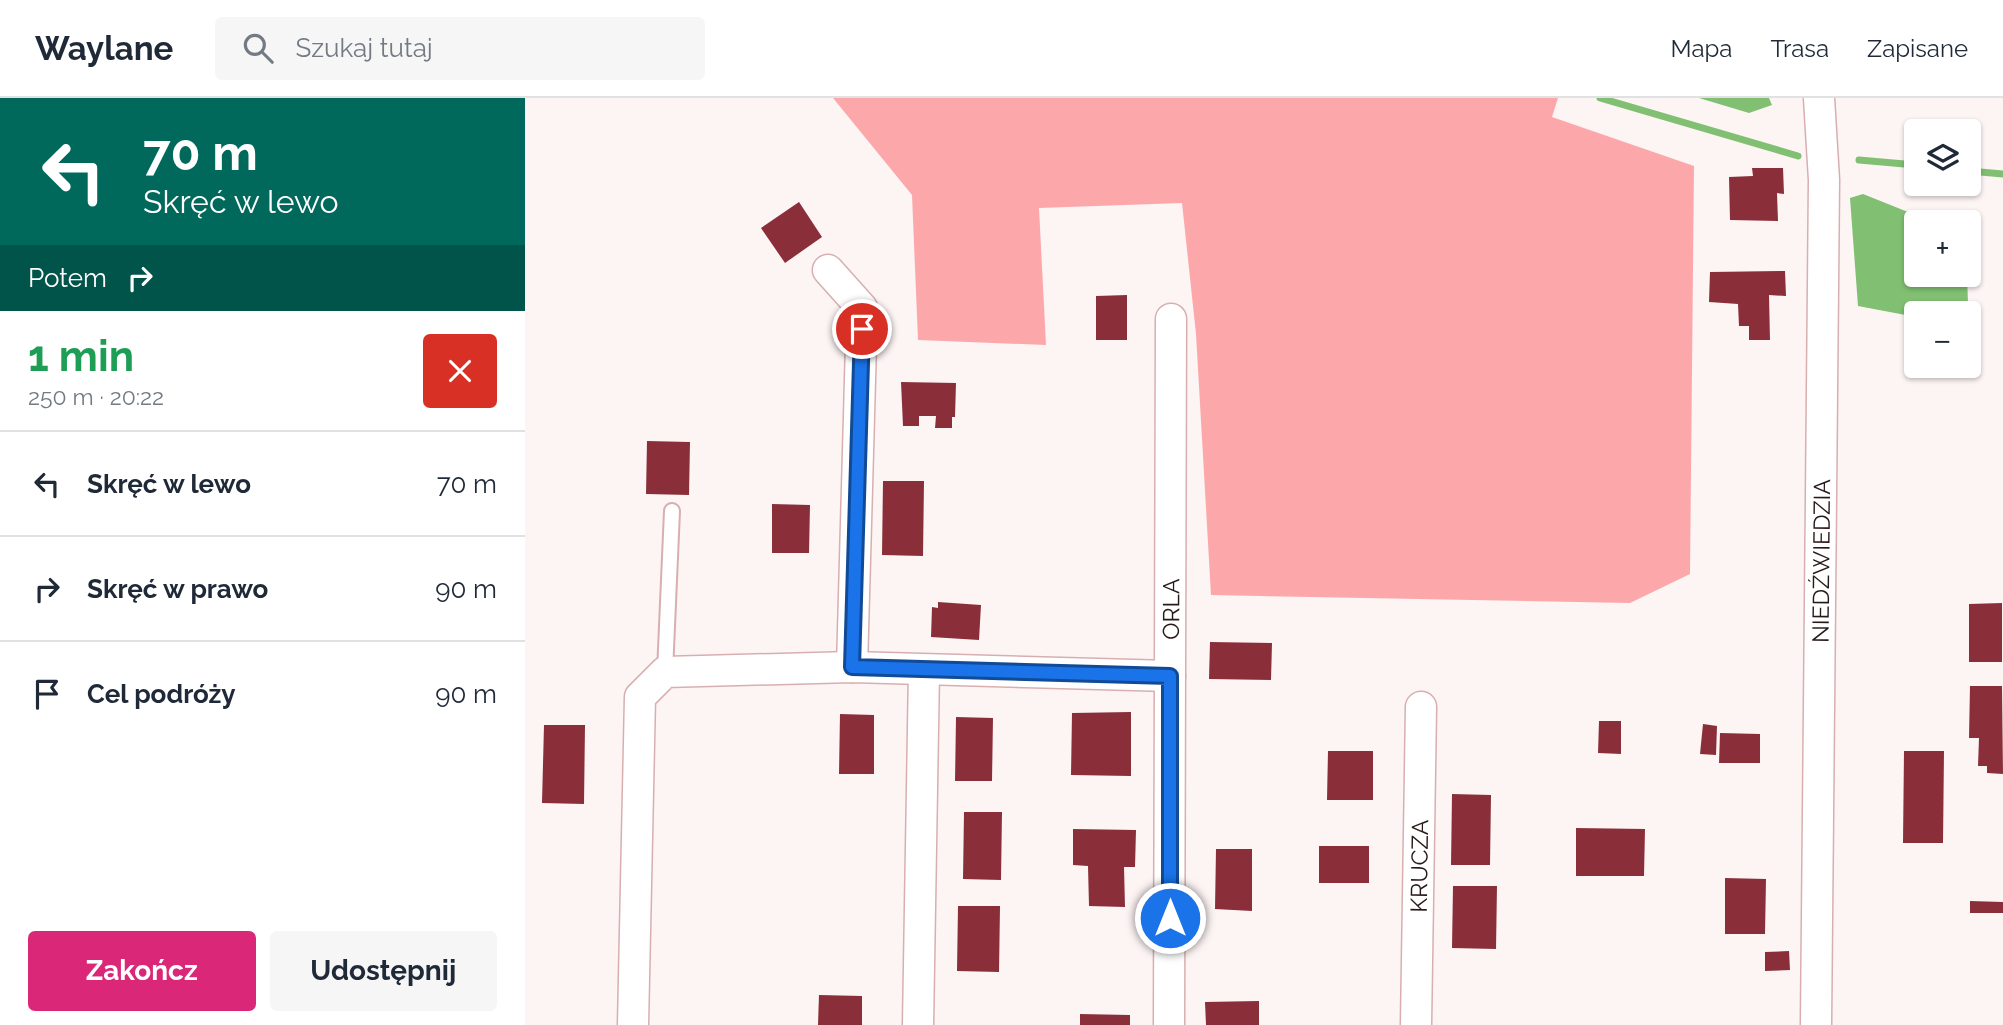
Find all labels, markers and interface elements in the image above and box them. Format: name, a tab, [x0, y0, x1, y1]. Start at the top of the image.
search box	[215, 17, 705, 80]
text: Waylane	[35, 29, 173, 68]
icon: search	[239, 29, 277, 67]
text: Szukaj tutaj	[295, 33, 433, 63]
text: Mapa	[1671, 34, 1732, 63]
text: Trasa	[1770, 34, 1829, 63]
text: Zapisane	[1867, 34, 1968, 63]
map controls	[1904, 119, 1981, 378]
button: layers	[1904, 119, 1981, 196]
text: 70 m	[143, 124, 258, 181]
icon: left	[28, 126, 119, 217]
text: Skręć w lewo	[143, 183, 339, 220]
button: +	[1904, 210, 1981, 287]
icon: right	[121, 259, 159, 297]
text: Potem	[28, 263, 107, 293]
pin	[832, 299, 892, 359]
button: −	[1904, 301, 1981, 378]
icon: arrive	[843, 310, 881, 348]
text: 1 min	[28, 332, 134, 381]
button: close	[423, 334, 497, 408]
text: 250 m · 20:22	[28, 383, 164, 410]
icon: left	[28, 465, 66, 503]
text: Skręć w lewo	[87, 469, 251, 499]
text: 70 m	[437, 469, 497, 499]
street label: NIEDŹWIEDZIA	[1806, 479, 1835, 643]
icon: right	[28, 570, 66, 608]
text: Skręć w prawo	[87, 574, 268, 604]
text: 90 m	[435, 574, 497, 604]
street label: ORLA	[1157, 578, 1184, 640]
icon: arrive	[28, 675, 66, 713]
text: Cel podróży	[87, 679, 236, 709]
text: 90 m	[435, 679, 497, 709]
street label: KRUCZA	[1404, 819, 1433, 913]
position arrow	[1133, 881, 1207, 955]
button: Zakończ	[28, 931, 256, 1011]
button: Udostępnij	[270, 931, 497, 1011]

